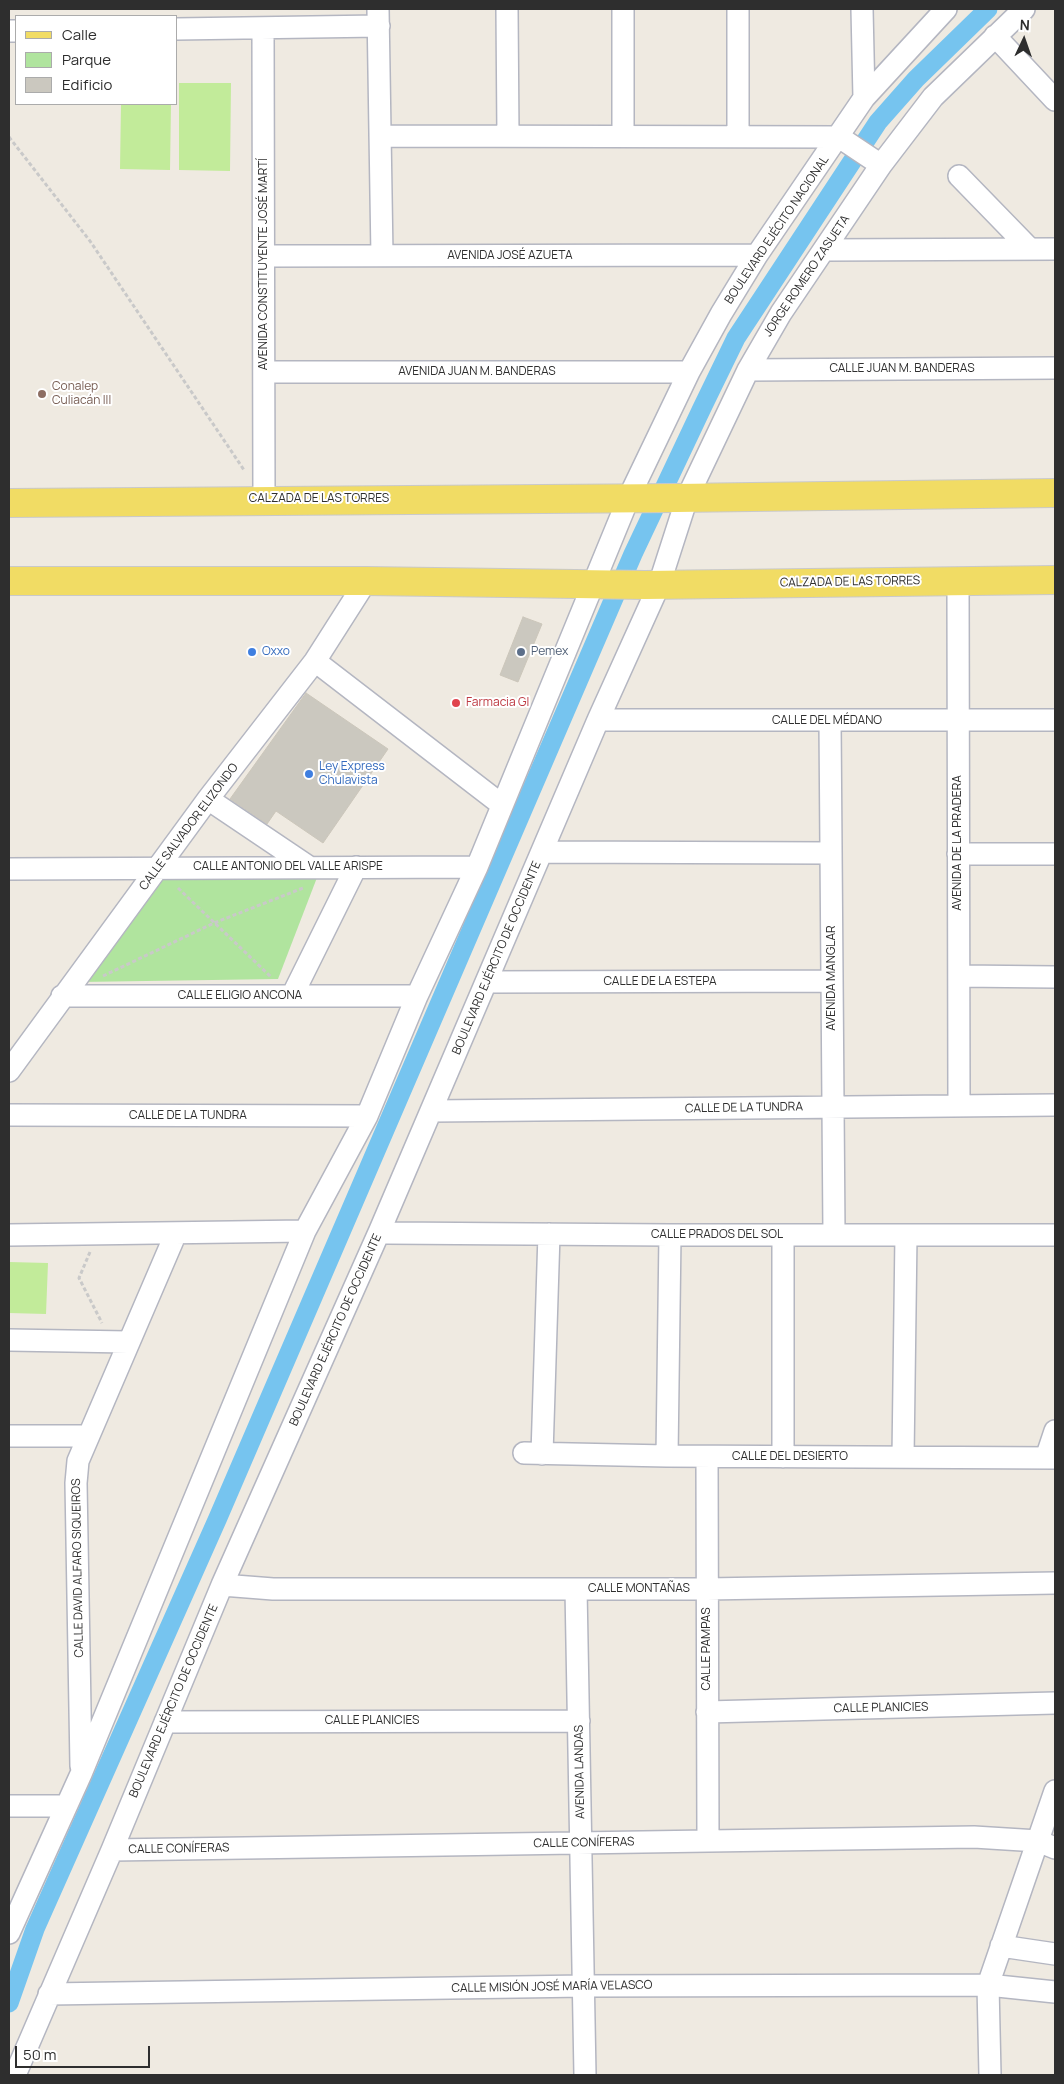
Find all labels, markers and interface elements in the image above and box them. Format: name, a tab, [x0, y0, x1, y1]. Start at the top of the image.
legend	[15, 15, 178, 105]
north arrow	[999, 15, 1049, 65]
text: N	[1019, 15, 1030, 34]
text: Calle	[62, 24, 97, 45]
text: Parque	[62, 49, 111, 70]
text: Edificio	[62, 74, 112, 95]
street label: BOULEVARD EJÉCITO NACIONAL	[722, 153, 832, 307]
street label: AVENIDA CONSTITUYENTE JOSÉ MARTÍ	[257, 158, 271, 370]
street label: JORGE ROMERO ZASUETA	[761, 213, 853, 339]
street label: AVENIDA JOSÉ AZUETA	[447, 249, 573, 263]
street label: CALLE JUAN M. BANDERAS	[829, 362, 975, 376]
street label: AVENIDA JUAN M. BANDERAS	[398, 365, 556, 379]
place label: Conalep Culiacán III	[52, 380, 111, 408]
marker: Conalep Culiacán III	[36, 388, 48, 400]
street label: CALZADA DE LAS TORRES	[249, 492, 389, 506]
street label: CALZADA DE LAS TORRES	[780, 574, 920, 590]
place label: Oxxo	[262, 645, 290, 659]
place label: Pemex	[531, 645, 568, 659]
marker: Oxxo	[246, 646, 258, 658]
marker: Pemex	[515, 646, 527, 658]
place label: Farmacia GI	[466, 696, 529, 710]
marker: Farmacia GI	[450, 697, 462, 709]
street label: CALLE DEL MÉDANO	[772, 714, 882, 728]
place label: Ley Express Chulavista	[319, 760, 385, 788]
street label: CALLE SALVADOR ELIZONDO	[137, 761, 241, 893]
marker: Ley Express Chulavista	[303, 768, 315, 780]
street label: AVENIDA DE LA PRADERA	[951, 775, 965, 911]
street label: BOULEVARD EJÉRCITO DE OCCIDENTE	[450, 859, 544, 1057]
street label: CALLE ANTONIO DEL VALLE ARISPE	[193, 860, 383, 874]
street label: AVENIDA MANGLAR	[825, 925, 839, 1031]
street label: CALLE DE LA ESTEPA	[603, 975, 717, 989]
street label: CALLE ELIGIO ANCONA	[178, 989, 302, 1003]
street label: CALLE DE LA TUNDRA	[685, 1100, 803, 1116]
street label: CALLE DE LA TUNDRA	[129, 1109, 247, 1123]
street label: CALLE PRADOS DEL SOL	[651, 1228, 783, 1242]
street label: BOULEVARD EJÉRCITO DE OCCIDENTE	[287, 1232, 385, 1428]
street label: CALLE DEL DESIERTO	[732, 1450, 848, 1464]
street label: CALLE DAVID ALFARO SIQUEIROS	[69, 1478, 87, 1658]
street label: CALLE MONTAÑAS	[588, 1582, 690, 1596]
street label: BOULEVARD EJÉRCITO DE OCCIDENTE	[127, 1602, 221, 1800]
street label: CALLE PAMPAS	[700, 1607, 714, 1691]
street label: CALLE PLANICIES	[834, 1700, 928, 1716]
street label: CALLE PLANICIES	[325, 1714, 419, 1728]
street label: AVENIDA LANDAS	[572, 1725, 588, 1819]
street label: CALLE CONÍFERAS	[533, 1835, 635, 1851]
street label: CALLE CONÍFERAS	[128, 1841, 230, 1857]
street label: CALLE MISIÓN JOSÉ MARÍA VELASCO	[451, 1978, 653, 1996]
scale bar	[18, 2036, 152, 2068]
text: 50 m	[23, 2044, 57, 2065]

